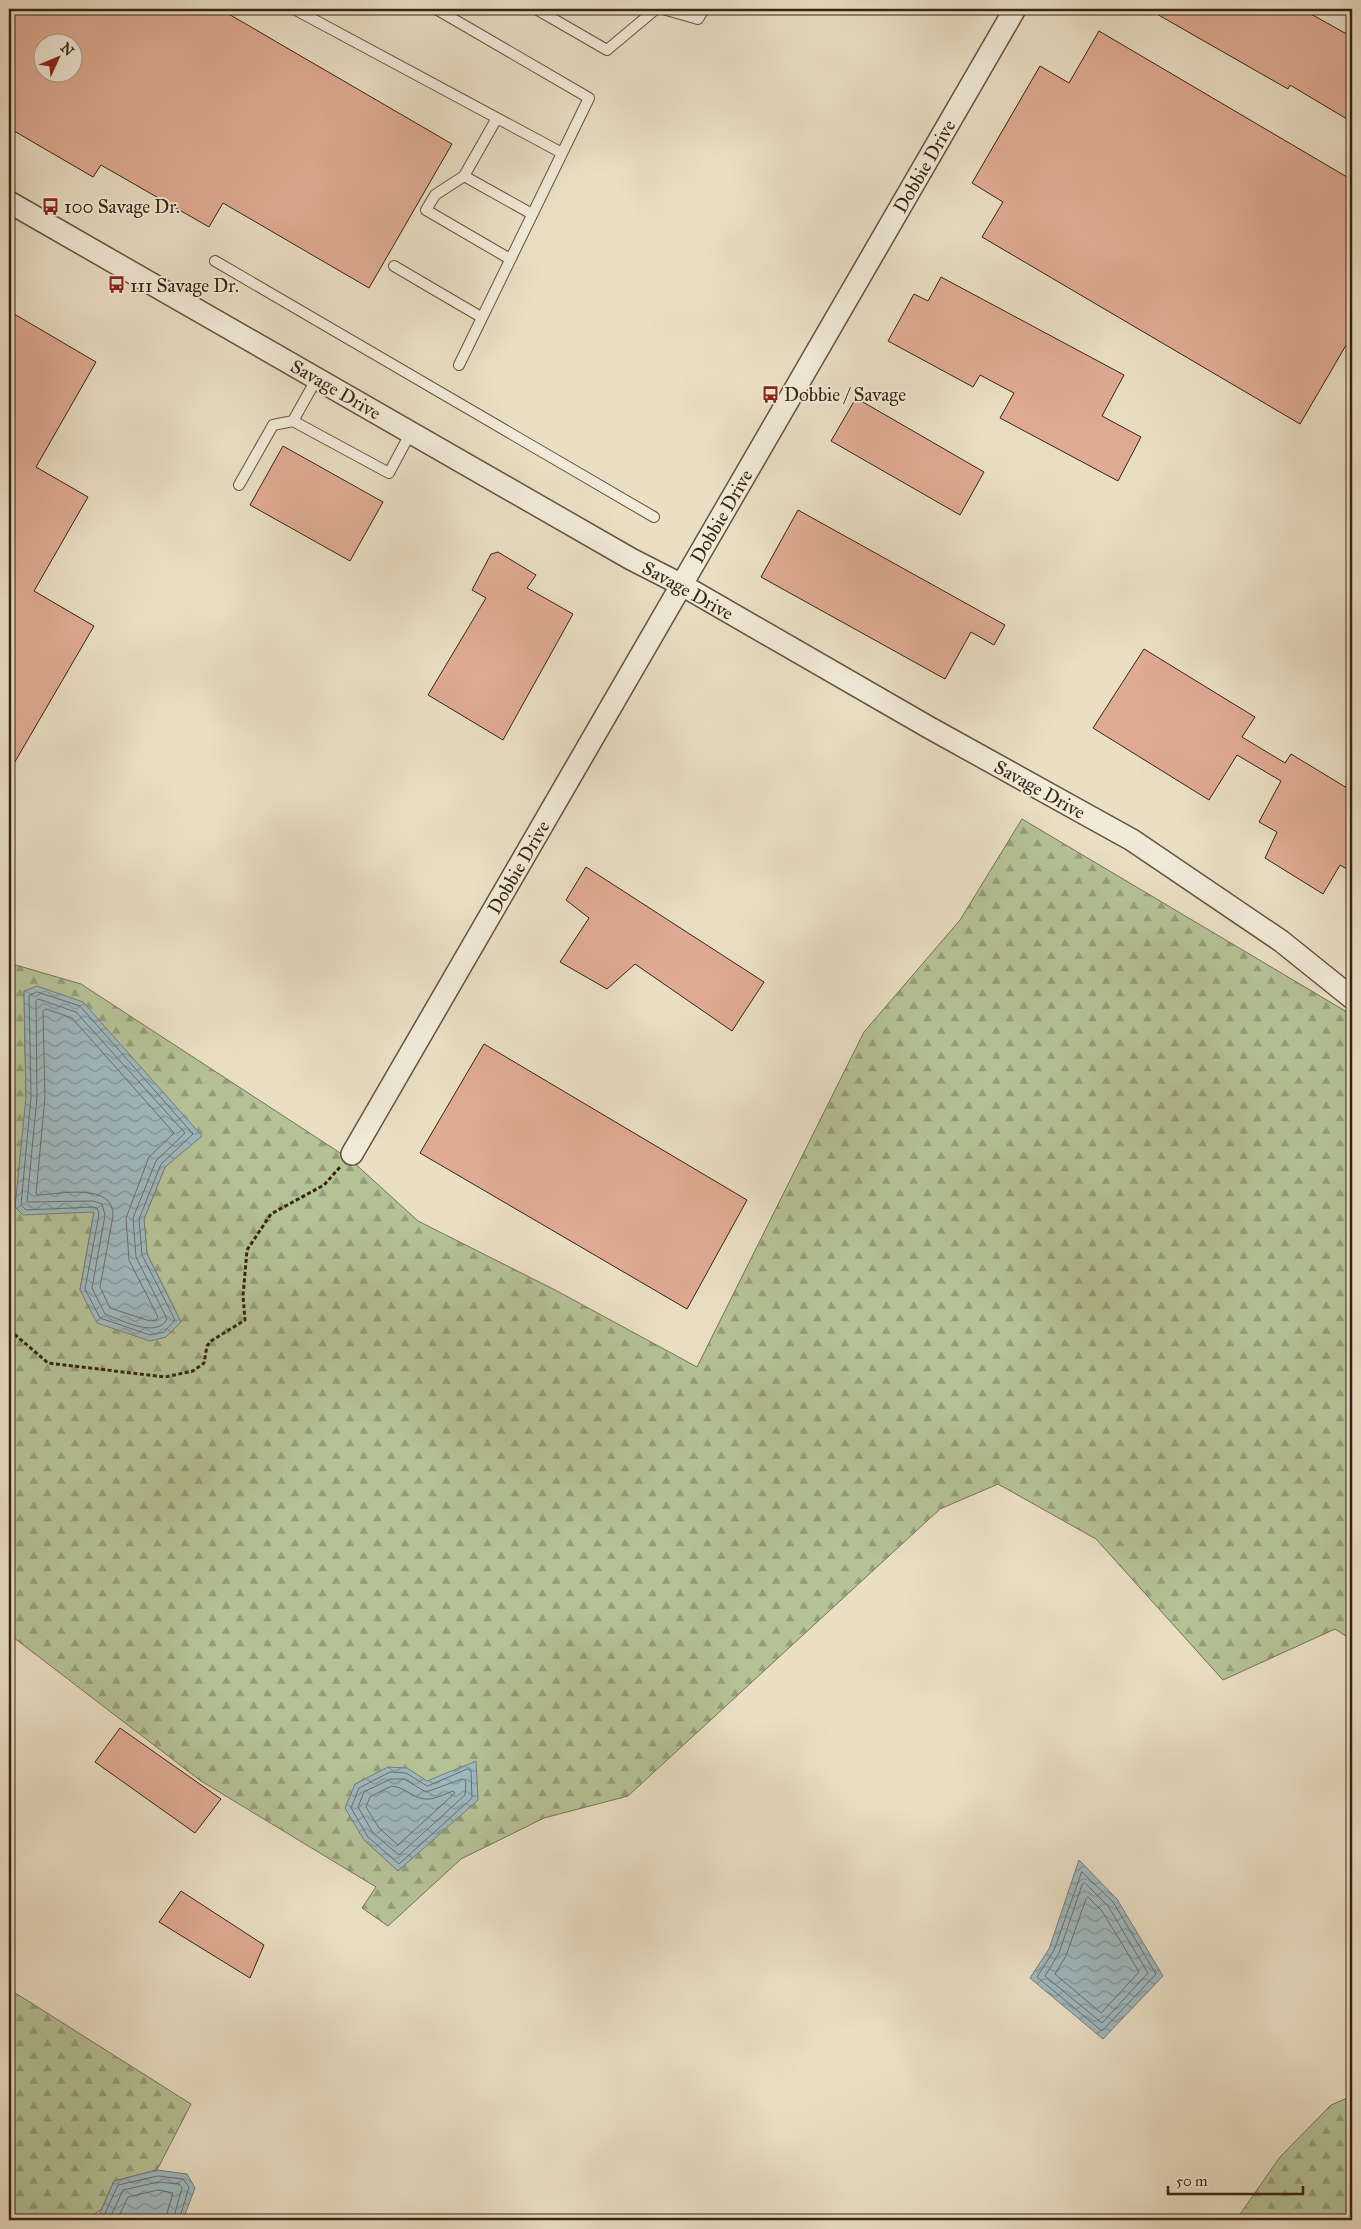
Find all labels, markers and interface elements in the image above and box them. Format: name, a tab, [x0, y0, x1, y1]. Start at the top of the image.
north arrow	[32, 32, 82, 82]
text: N	[57, 39, 77, 60]
street label: Dobbie Drive	[888, 115, 960, 217]
place label: 100 Savage Dr.	[64, 195, 180, 219]
bus stop icon: 100 Savage Dr.	[40, 196, 60, 216]
place label: 111 Savage Dr.	[130, 274, 239, 298]
bus stop icon: 111 Savage Dr.	[106, 275, 126, 295]
street label: Savage Drive	[286, 354, 385, 425]
place label: Dobbie / Savage	[784, 383, 906, 407]
bus stop icon: Dobbie / Savage	[760, 384, 780, 404]
street label: Dobbie Drive	[685, 465, 757, 567]
street label: Savage Drive	[638, 556, 737, 626]
street label: Savage Drive	[990, 755, 1089, 825]
street label: Dobbie Drive	[482, 816, 554, 918]
scale bar	[1168, 2164, 1304, 2196]
text: 50 m	[1176, 2172, 1208, 2190]

